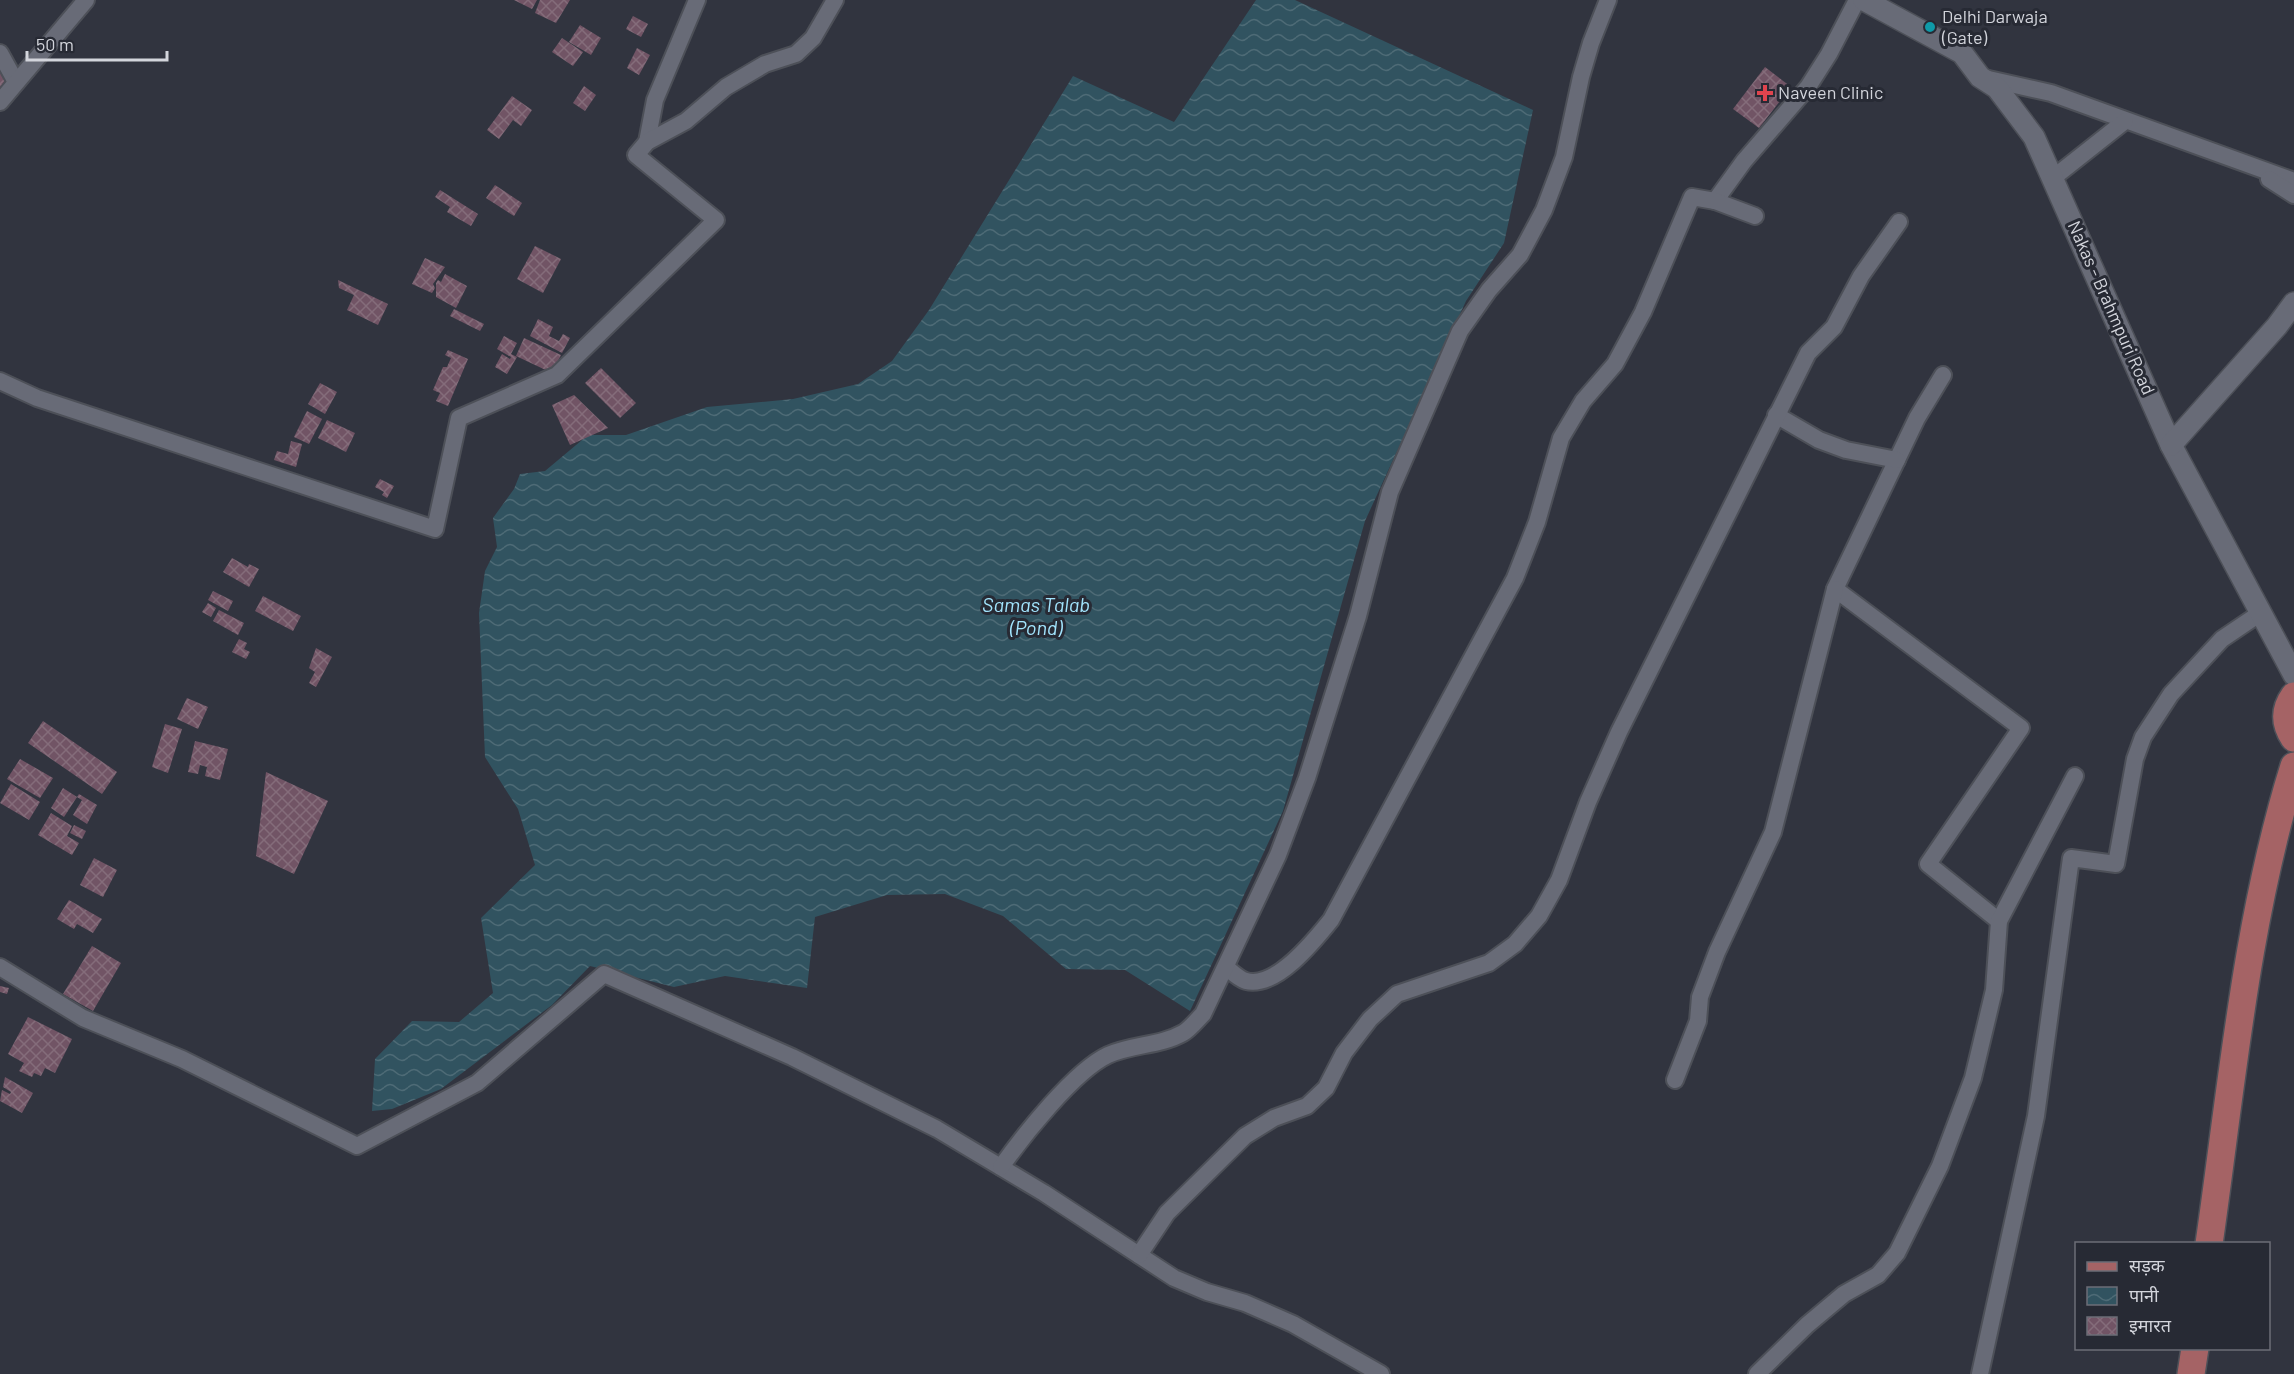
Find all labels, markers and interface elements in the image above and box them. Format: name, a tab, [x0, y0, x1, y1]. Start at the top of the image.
place label: Delhi Darwaja (Gate)	[1941, 5, 2048, 48]
marker: Delhi Darwaja (Gate)	[1923, 20, 1937, 34]
scale bar	[27, 24, 166, 62]
text: 50 m	[36, 33, 74, 55]
place label: Naveen Clinic	[1778, 81, 1883, 103]
marker: Naveen Clinic	[1756, 84, 1774, 102]
street label: Nakas - Brahmpuri Road	[2064, 217, 2160, 398]
water label: Samas Talab (Pond)	[982, 592, 1090, 639]
legend	[2075, 1242, 2270, 1350]
text: सड़क	[2129, 1254, 2166, 1276]
text: पानी	[2129, 1284, 2159, 1306]
text: इमारत	[2129, 1314, 2172, 1336]

